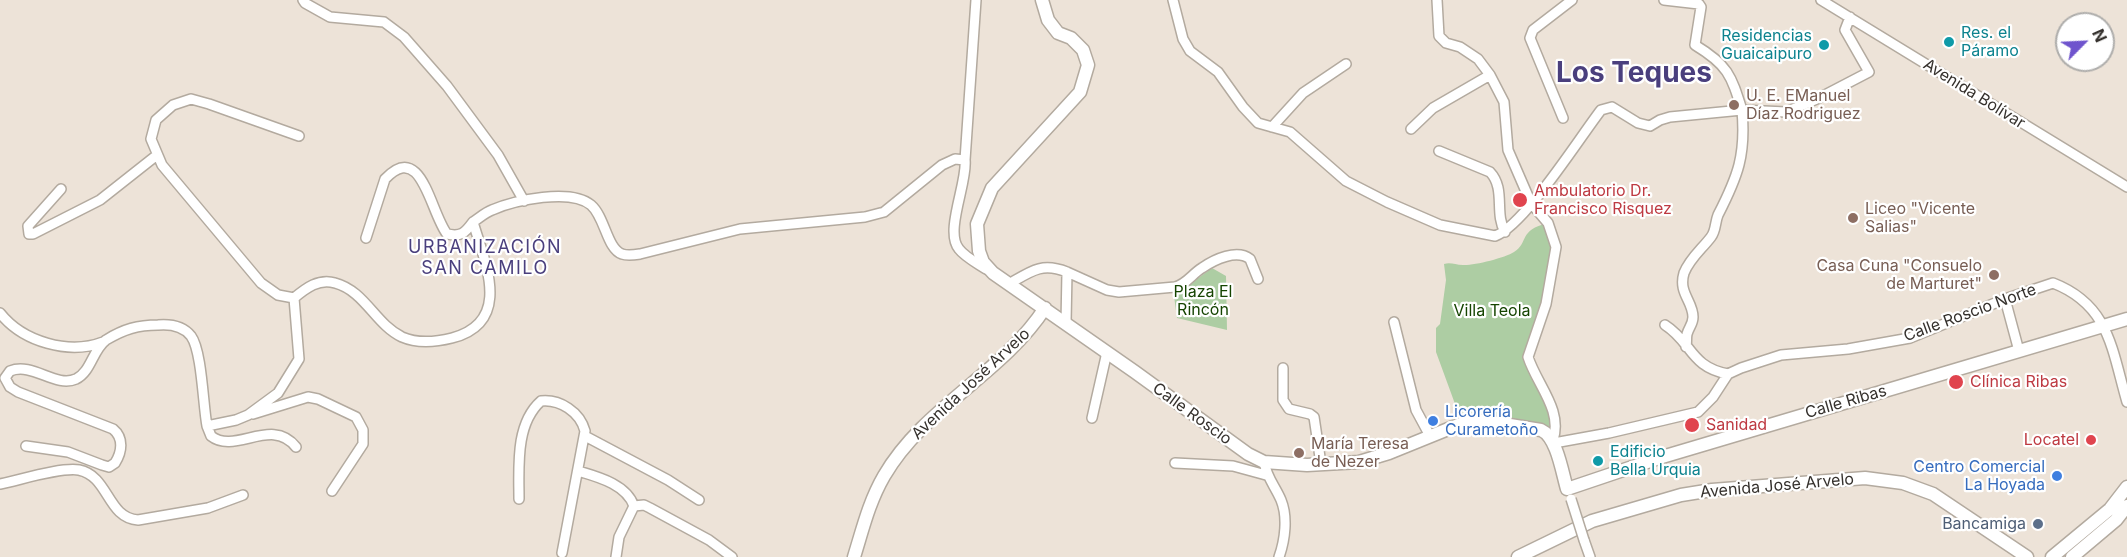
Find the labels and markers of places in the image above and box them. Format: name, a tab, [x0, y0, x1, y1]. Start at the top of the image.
place label: Res. el Páramo	[1961, 23, 2019, 61]
place label: Residencias Guaicaipuro	[1721, 26, 1812, 64]
marker: Res. el Páramo	[1942, 35, 1956, 49]
marker: Residencias Guaicaipuro	[1817, 38, 1831, 52]
place label: U. E. EManuel Díaz Rodriguez	[1746, 86, 1861, 124]
marker: U. E. EManuel Díaz Rodriguez	[1727, 98, 1741, 112]
place label: Ambulatorio Dr. Francisco Risquez	[1534, 181, 1672, 219]
marker: Ambulatorio Dr. Francisco Risquez	[1511, 191, 1529, 209]
place label: Liceo "Vicente Salias"	[1865, 199, 1975, 237]
marker: Liceo "Vicente Salias"	[1846, 211, 1860, 225]
place label: Casa Cuna "Consuelo de Marturet"	[1816, 256, 1982, 294]
marker: Casa Cuna "Consuelo de Marturet"	[1987, 268, 2001, 282]
place label: Clínica Ribas	[1970, 372, 2067, 392]
marker: Clínica Ribas	[1947, 373, 1965, 391]
place label: Licorería Curametoño	[1445, 402, 1538, 440]
marker: Licorería Curametoño	[1426, 414, 1440, 428]
place label: Sanidad	[1706, 415, 1767, 435]
marker: Sanidad	[1683, 416, 1701, 434]
place label: Locatel	[2024, 430, 2079, 450]
marker: Locatel	[2084, 433, 2098, 447]
place label: María Teresa de Nezer	[1311, 434, 1409, 472]
place label: Edificio Bella Urquia	[1610, 442, 1701, 480]
marker: María Teresa de Nezer	[1292, 446, 1306, 460]
marker: Edificio Bella Urquia	[1591, 454, 1605, 468]
place label: Centro Comercial La Hoyada	[1913, 457, 2045, 495]
marker: Centro Comercial La Hoyada	[2050, 469, 2064, 483]
place label: Bancamiga	[1942, 514, 2026, 534]
marker: Bancamiga	[2031, 517, 2045, 531]

